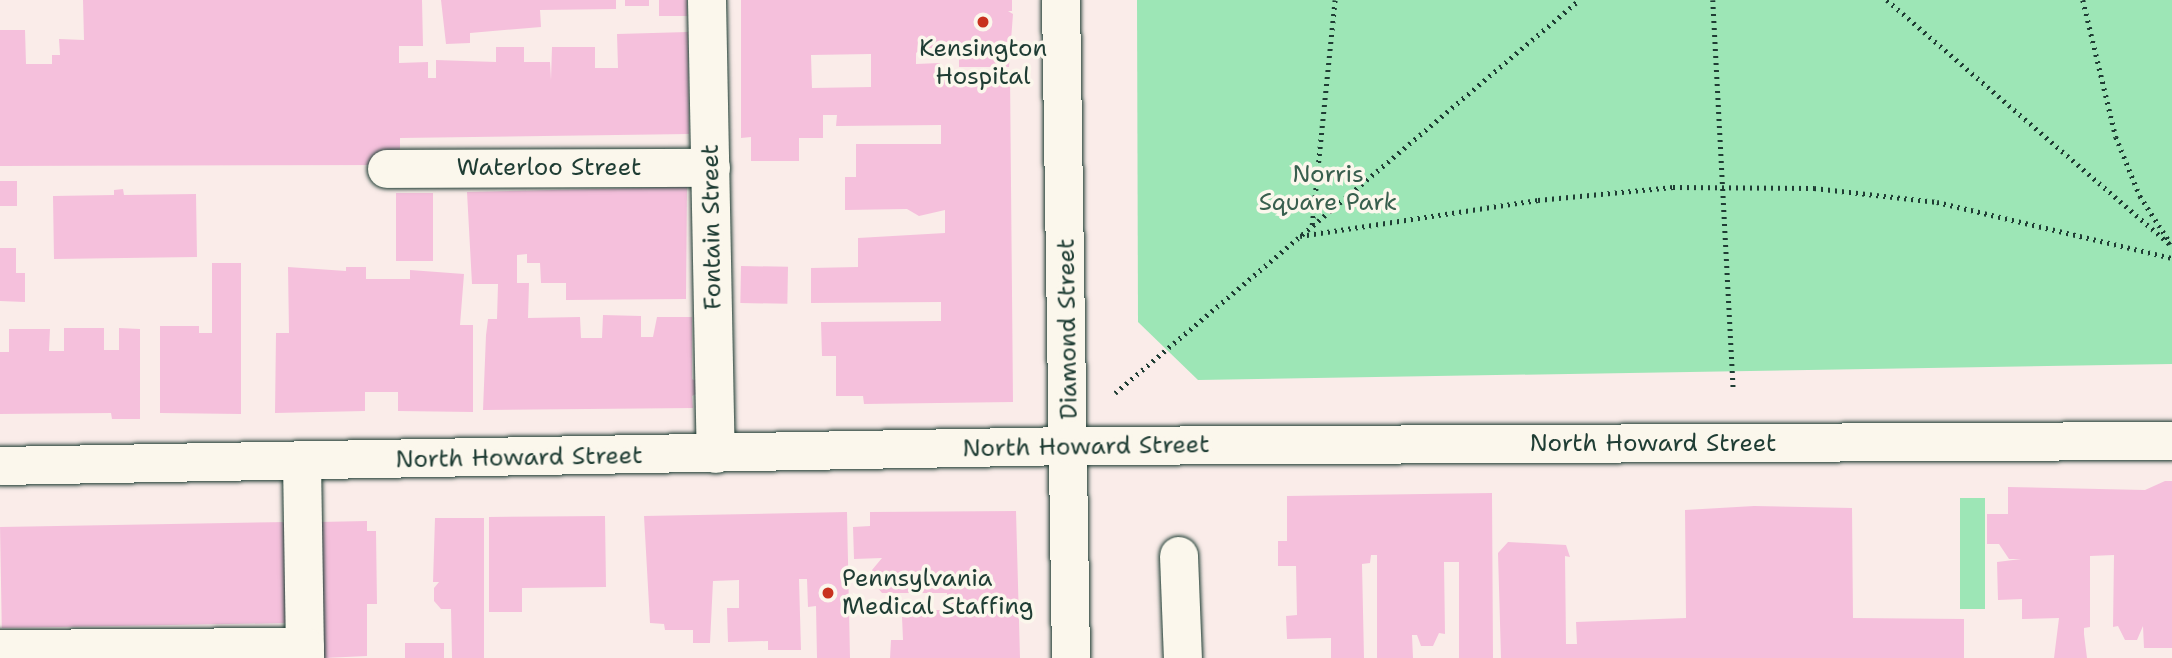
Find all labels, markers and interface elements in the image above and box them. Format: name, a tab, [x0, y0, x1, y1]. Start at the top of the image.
marker: Kensington Hospital	[973, 12, 993, 32]
place label: Kensington Hospital	[919, 35, 1047, 91]
street label: Fontain Street	[696, 144, 728, 310]
street label: Waterloo Street	[457, 154, 641, 182]
park label: Norris Square Park	[1259, 161, 1397, 217]
street label: Diamond Street	[1052, 238, 1084, 420]
street label: North Howard Street	[962, 430, 1210, 464]
street label: North Howard Street	[1529, 430, 1777, 458]
street label: North Howard Street	[395, 441, 643, 475]
place label: Pennsylvania Medical Staffing	[842, 565, 1034, 621]
marker: Pennsylvania Medical Staffing	[820, 585, 836, 601]

